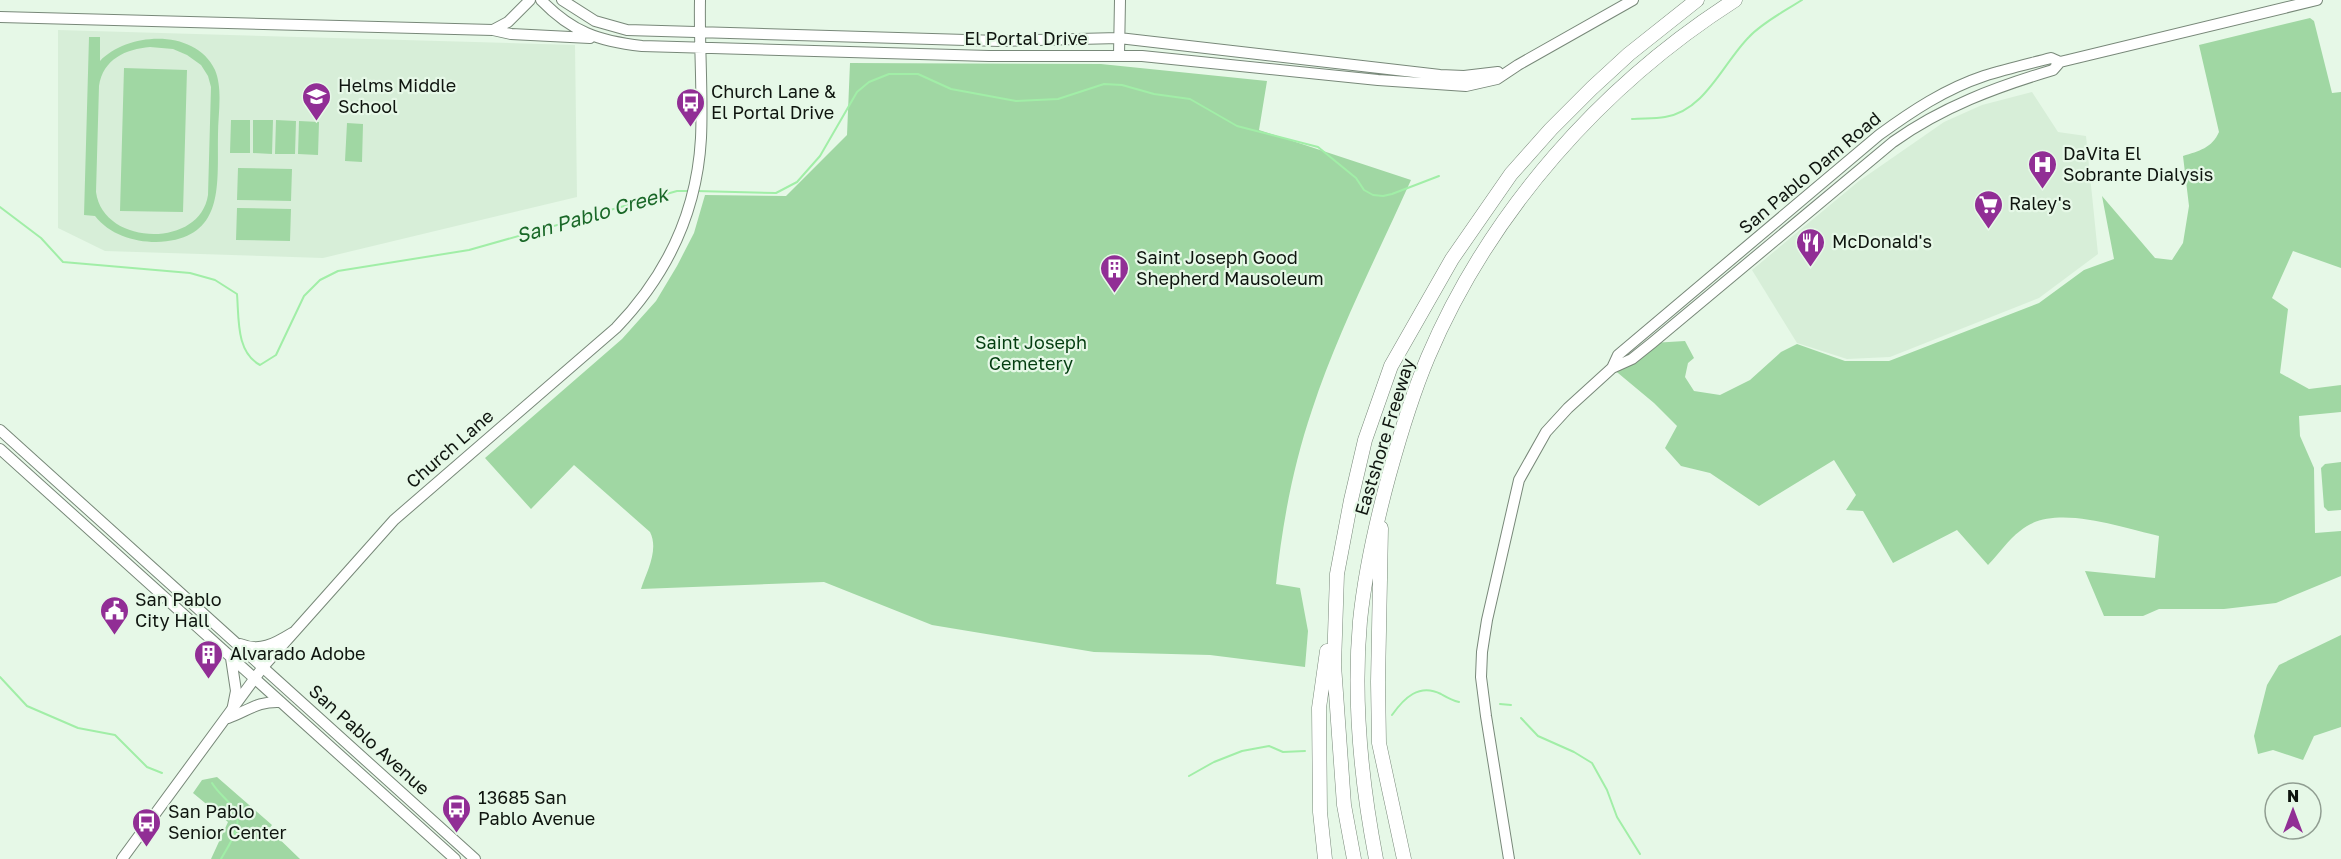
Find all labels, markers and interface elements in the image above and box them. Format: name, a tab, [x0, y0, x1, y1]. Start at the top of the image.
street label: El Portal Drive	[964, 27, 1088, 49]
place label: Helms Middle School	[338, 74, 456, 117]
school or university icon: Helms Middle School	[301, 80, 333, 122]
place label: Church Lane & El Portal Drive	[711, 80, 836, 123]
bus stop icon: Church Lane & El Portal Drive	[674, 86, 706, 128]
street label: San Pablo Dam Road	[1734, 107, 1885, 238]
place label: DaVita El Sobrante Dialysis	[2063, 142, 2213, 185]
hospital icon: DaVita El Sobrante Dialysis	[2026, 148, 2058, 190]
water label: San Pablo Creek	[513, 180, 673, 247]
supermarket icon: Raley's	[1972, 188, 2004, 230]
place label: Raley's	[2009, 192, 2071, 214]
restaurant icon: McDonald's	[1795, 226, 1827, 268]
place label: McDonald's	[1832, 230, 1932, 252]
place label: Saint Joseph Good Shepherd Mausoleum	[1136, 246, 1324, 289]
building icon: Saint Joseph Good Shepherd Mausoleum	[1099, 252, 1131, 294]
park label: Saint Joseph Cemetery	[975, 331, 1087, 374]
street label: Eastshore Freeway	[1350, 355, 1418, 518]
street label: Church Lane	[401, 404, 498, 492]
place label: San Pablo City Hall	[135, 588, 222, 631]
public building icon: San Pablo City Hall	[98, 594, 130, 636]
building icon: Alvarado Adobe	[193, 638, 225, 680]
place label: Alvarado Adobe	[230, 642, 365, 664]
street label: San Pablo Avenue	[305, 679, 434, 799]
north arrow	[2263, 781, 2323, 841]
place label: 13685 San Pablo Avenue	[478, 786, 595, 829]
text: N	[2287, 786, 2299, 806]
bus stop icon: 13685 San Pablo Avenue	[441, 792, 473, 834]
place label: San Pablo Senior Center	[168, 800, 286, 843]
bus stop icon: San Pablo Senior Center	[131, 806, 163, 848]

